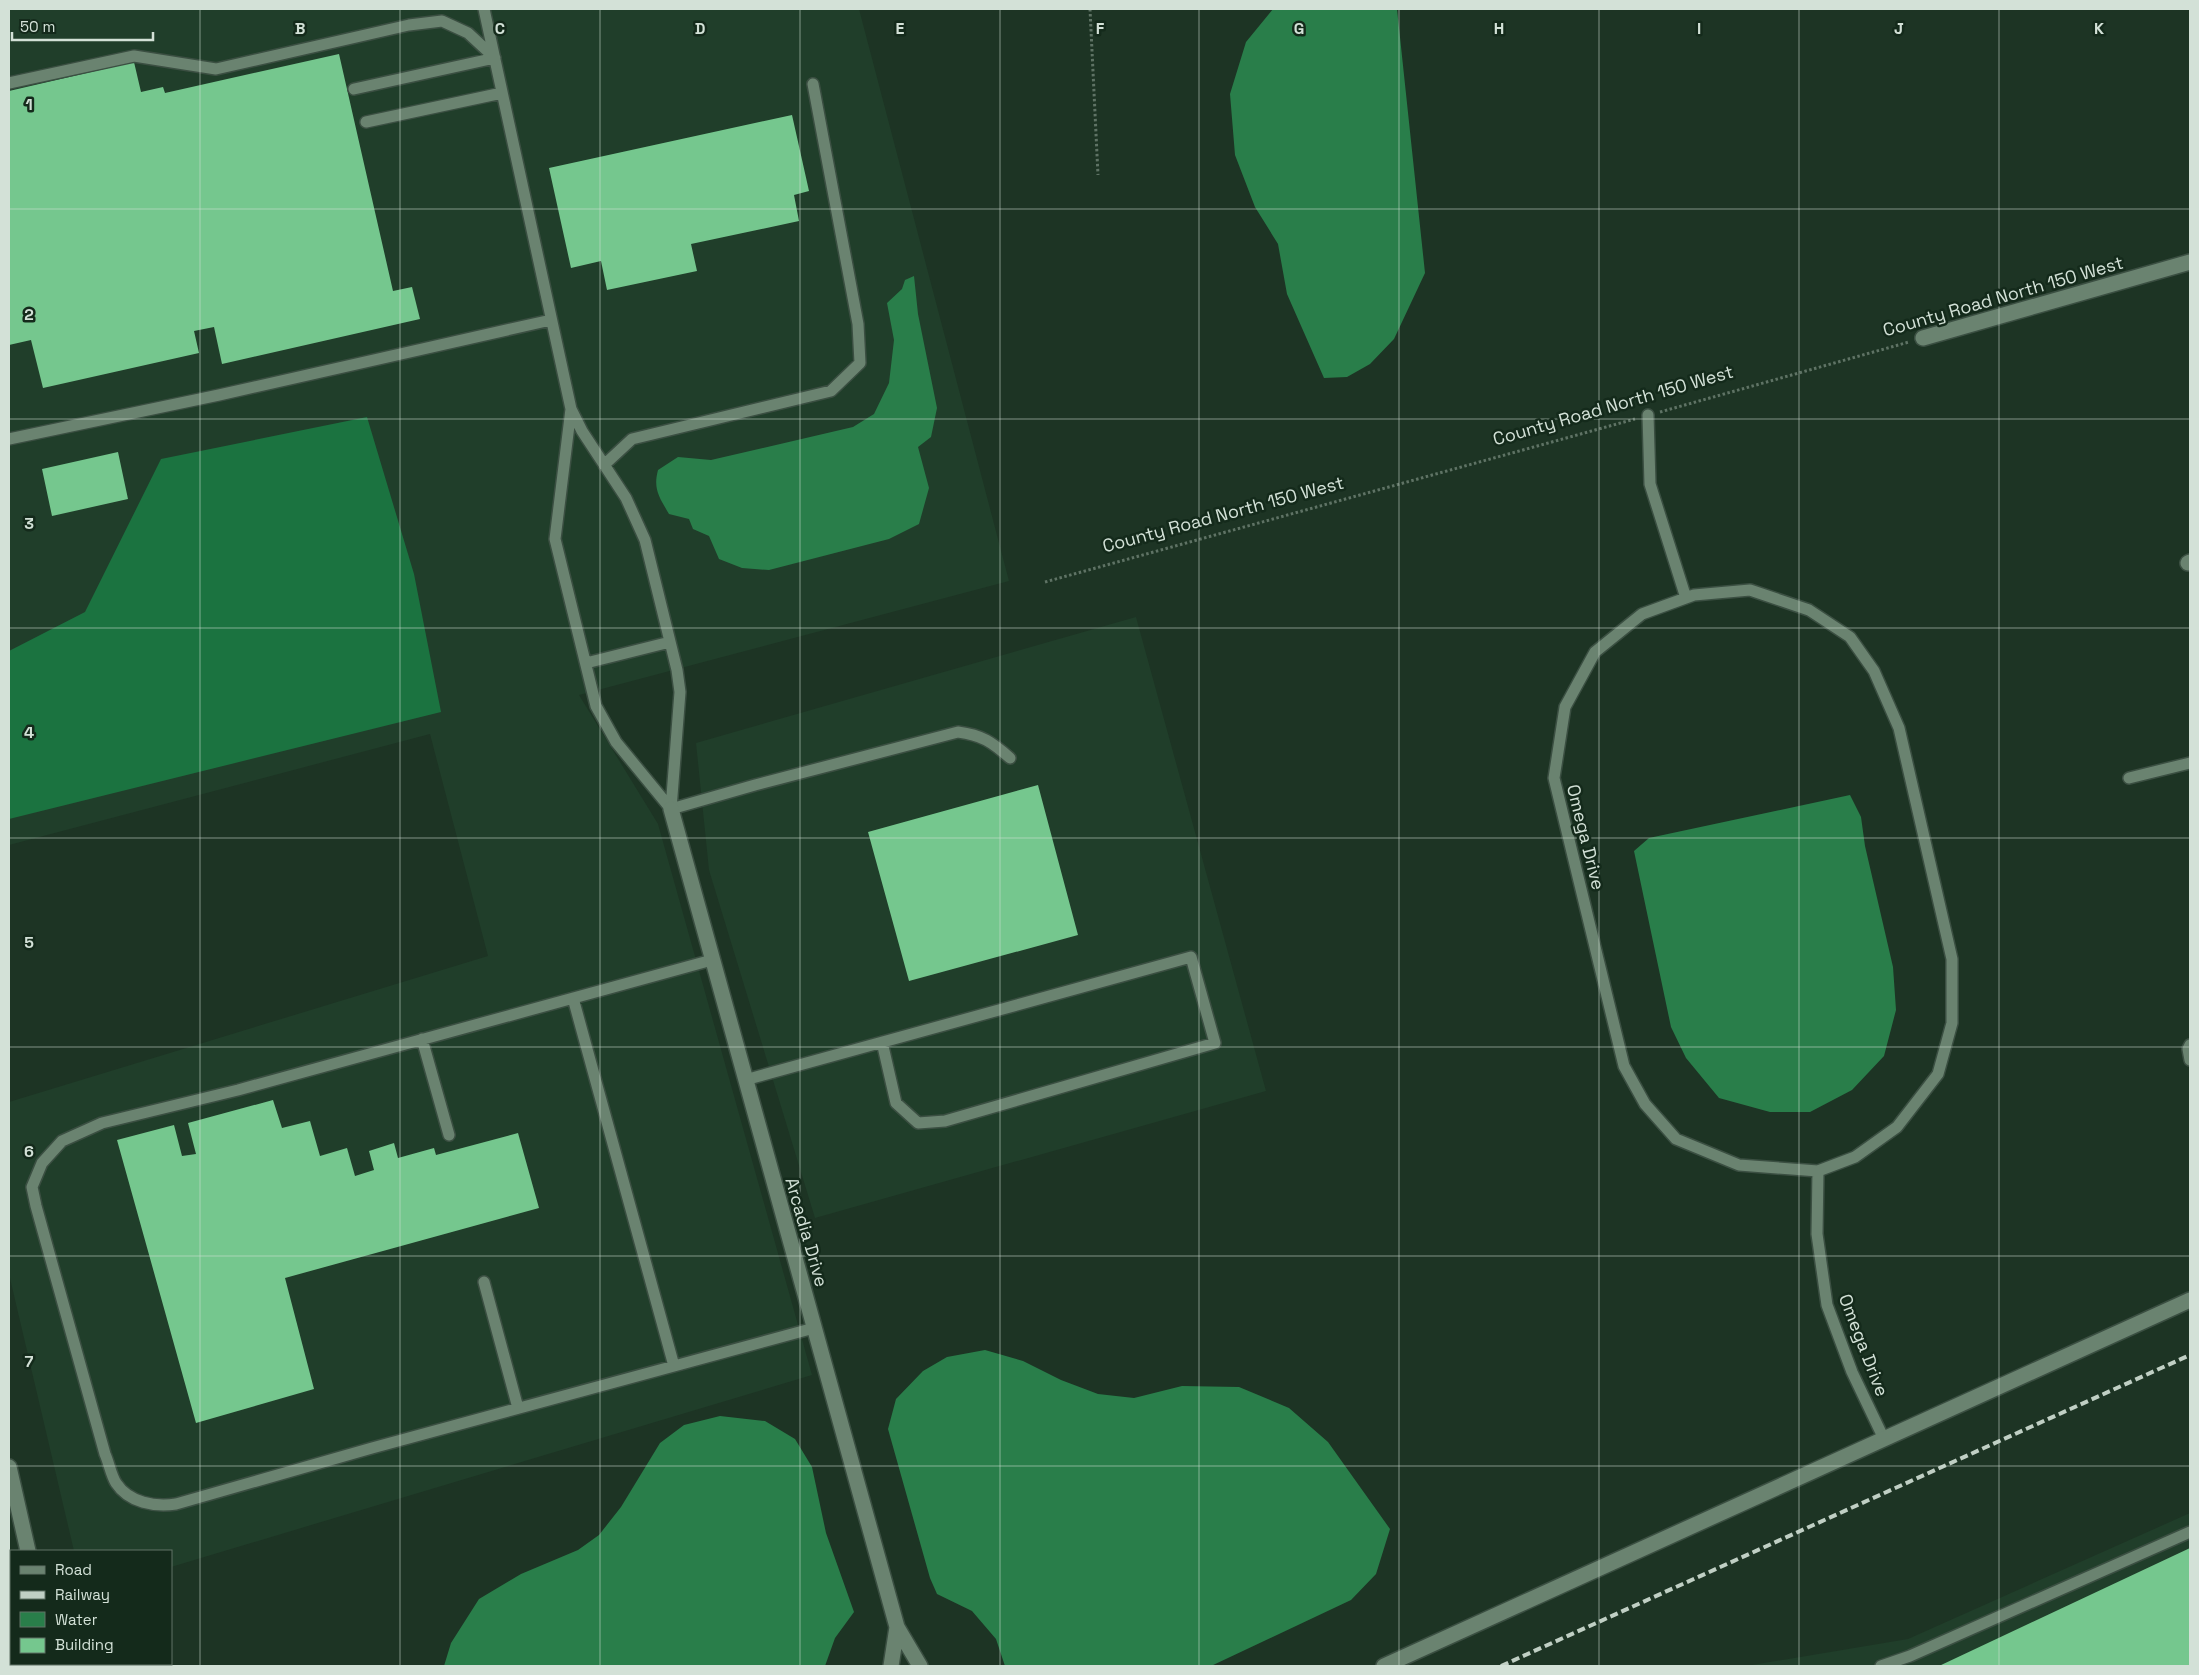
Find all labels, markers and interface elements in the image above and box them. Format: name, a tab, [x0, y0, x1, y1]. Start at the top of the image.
scale bar	[12, 10, 154, 42]
text: 50 m	[20, 17, 55, 36]
text: B	[295, 18, 305, 39]
text: C	[495, 18, 505, 39]
text: D	[695, 18, 705, 39]
text: E	[896, 18, 905, 39]
text: F	[1096, 18, 1105, 39]
text: G	[1294, 18, 1304, 39]
text: H	[1494, 18, 1504, 39]
text: I	[1697, 18, 1701, 39]
text: J	[1894, 18, 1904, 39]
text: K	[2094, 18, 2104, 39]
text: 1	[25, 94, 33, 115]
street label: County Road North 150 West	[1880, 251, 2126, 341]
text: 2	[24, 304, 34, 325]
street label: County Road North 150 West	[1490, 360, 1736, 450]
street label: County Road North 150 West	[1100, 471, 1346, 557]
text: 3	[24, 513, 34, 534]
text: 4	[24, 722, 34, 743]
street label: Omega Drive	[1562, 782, 1610, 892]
text: 5	[24, 932, 34, 953]
text: 6	[24, 1141, 34, 1162]
street label: Arcadia Drive	[780, 1175, 834, 1289]
street label: Omega Drive	[1834, 1291, 1894, 1399]
text: 7	[25, 1351, 34, 1372]
legend	[10, 1550, 172, 1665]
text: Road	[55, 1560, 92, 1579]
text: Railway	[55, 1585, 110, 1604]
text: Water	[55, 1610, 98, 1629]
text: Building	[55, 1635, 114, 1654]

